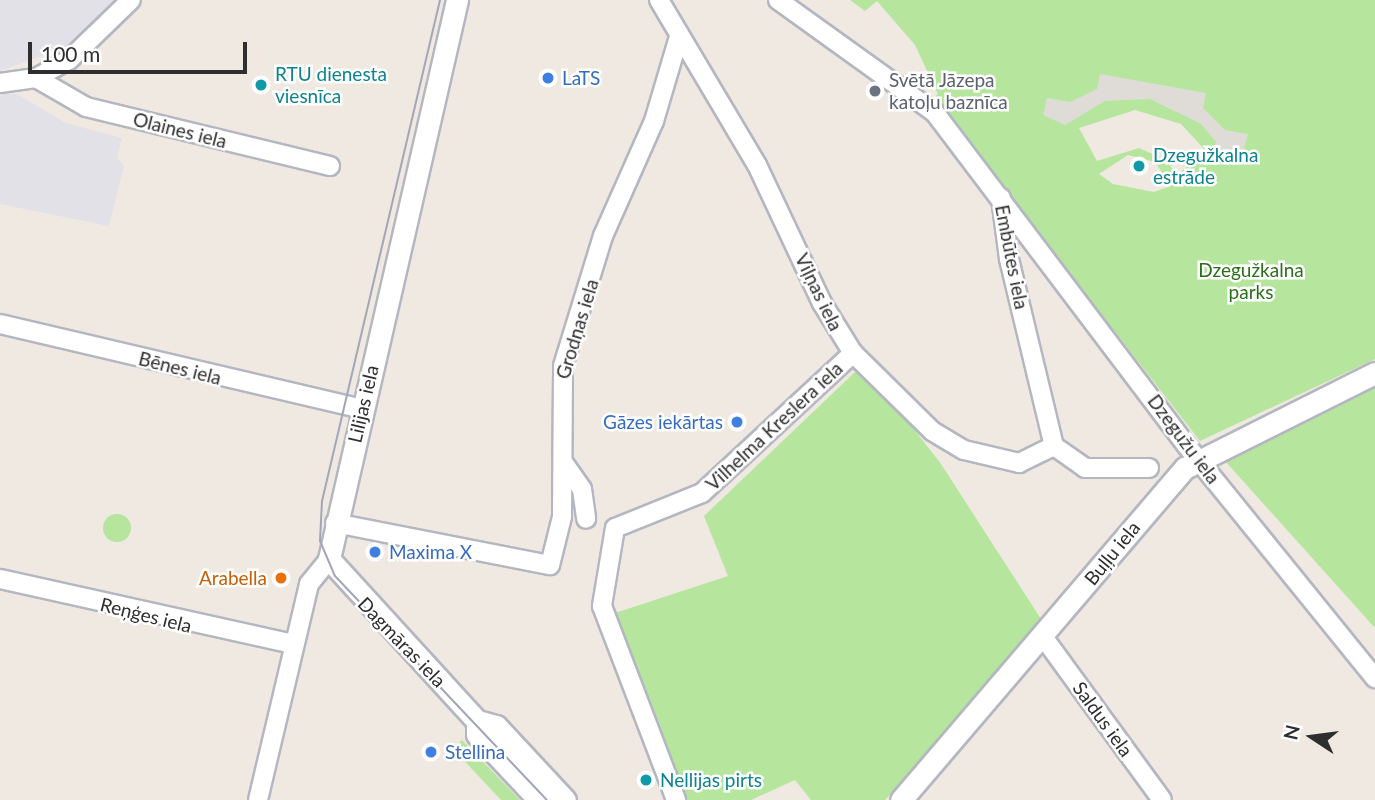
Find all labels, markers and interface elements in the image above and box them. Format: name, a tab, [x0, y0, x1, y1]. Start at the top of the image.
scale bar	[32, 28, 250, 72]
text: 100 m	[41, 41, 100, 66]
place label: RTU dienesta viesnīca	[275, 63, 387, 107]
place label: LaTS	[562, 67, 600, 89]
place label: Svētā Jāzepa katoļu baznīca	[889, 69, 1008, 113]
marker: LaTS	[540, 70, 556, 86]
marker: RTU dienesta viesnīca	[253, 77, 269, 93]
marker: Svētā Jāzepa katoļu baznīca	[867, 83, 883, 99]
street label: Olaines iela	[131, 107, 229, 153]
place label: Dzegužkalna estrāde	[1153, 144, 1258, 188]
marker: Dzegužkalna estrāde	[1131, 158, 1147, 174]
street label: Embūtes iela	[991, 203, 1033, 311]
street label: Viļņas iela	[790, 249, 848, 335]
park label: Dzegužkalna parks	[1198, 259, 1304, 303]
street label: Grodņas iela	[551, 276, 603, 382]
street label: Bēnes iela	[136, 347, 224, 389]
street label: Vilhelma Kreslera iela	[701, 357, 847, 495]
street label: Lilijas iela	[343, 363, 383, 445]
street label: Dzegužu iela	[1143, 390, 1225, 488]
place label: Gāzes iekārtas	[603, 411, 723, 433]
marker: Gāzes iekārtas	[729, 414, 745, 430]
street label: Buļļu iela	[1079, 516, 1145, 590]
place label: Maxima X	[389, 541, 472, 563]
marker: Maxima X	[367, 544, 383, 560]
place label: Arabella	[199, 567, 267, 589]
marker: Arabella	[273, 570, 289, 586]
street label: Dagmāras iela	[353, 592, 451, 692]
street label: Reņģes iela	[98, 593, 194, 637]
street label: Saldus iela	[1068, 677, 1138, 761]
north arrow	[1277, 702, 1347, 772]
text: N	[1278, 722, 1304, 742]
place label: Stellina	[445, 741, 505, 763]
marker: Stellina	[423, 744, 439, 760]
place label: Nellijas pirts	[660, 769, 762, 791]
marker: Nellijas pirts	[638, 772, 654, 788]

